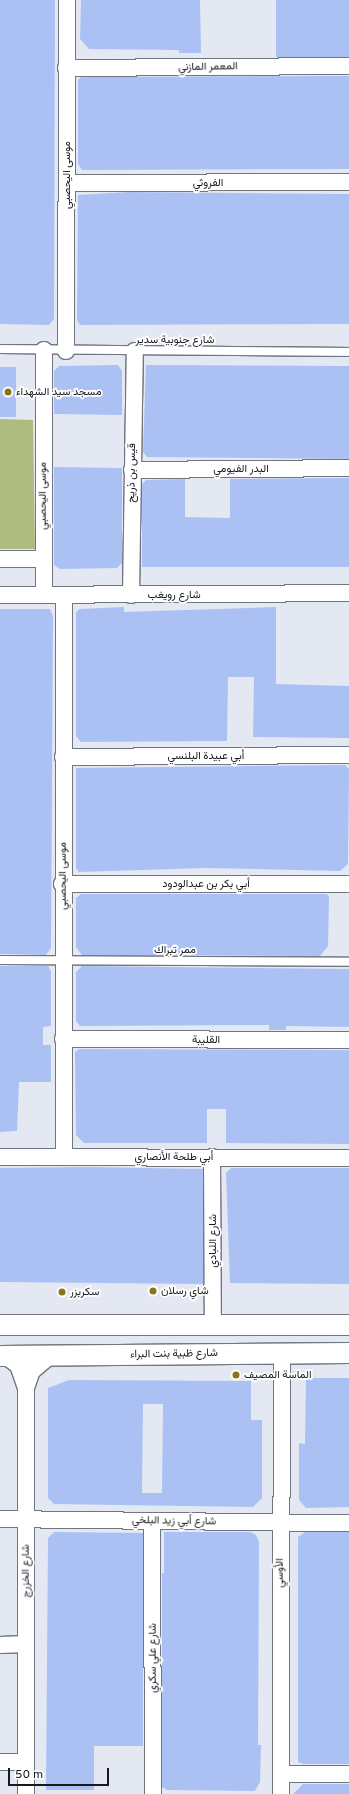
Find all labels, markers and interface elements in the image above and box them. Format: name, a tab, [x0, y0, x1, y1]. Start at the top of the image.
street label: المعمر المازني	[178, 60, 238, 74]
street label: موسى اليحصبي	[60, 141, 74, 209]
street label: الفروثي	[193, 176, 223, 190]
street label: شارع جنوبية سدير	[136, 333, 214, 347]
place label: مسجد سيد الشهداء	[16, 385, 102, 399]
marker: مسجد سيد الشهداء	[3, 387, 13, 397]
street label: قيس بن ذريح	[125, 443, 139, 503]
street label: موسى اليحصبي	[36, 462, 50, 530]
street label: البدر الفيومي	[213, 462, 269, 476]
street label: شارع رويغب	[147, 588, 201, 602]
street label: أبي عبيدة البلنسي	[168, 749, 244, 763]
street label: موسى اليحصبي	[56, 842, 70, 910]
street label: أبي بكر بن عبدالودود	[162, 877, 250, 891]
street label: ممر تبراك	[154, 943, 196, 957]
street label: القليبة	[192, 1033, 220, 1047]
street label: أبي طلحة الأنصاري	[135, 1150, 213, 1164]
street label: شارع اللبادي	[206, 1214, 220, 1268]
place label: شاي رسلان	[161, 1284, 209, 1298]
place label: سكربزر	[70, 1285, 99, 1299]
marker: شاي رسلان	[148, 1286, 158, 1296]
marker: سكربزر	[57, 1287, 67, 1297]
street label: شارع ظبية بنت البراء	[130, 1347, 218, 1361]
place label: الماسة المصيف	[244, 1368, 312, 1382]
marker: الماسة المصيف	[231, 1370, 241, 1380]
street label: شارع أبي زيد البلخي	[132, 1514, 216, 1528]
street label: شارع الخزرج	[19, 1544, 33, 1598]
street label: الأوسي	[273, 1558, 287, 1588]
street label: شارع علي سكري	[146, 1623, 160, 1693]
scale bar	[10, 1760, 111, 1786]
text: 50 m	[15, 1767, 43, 1783]

